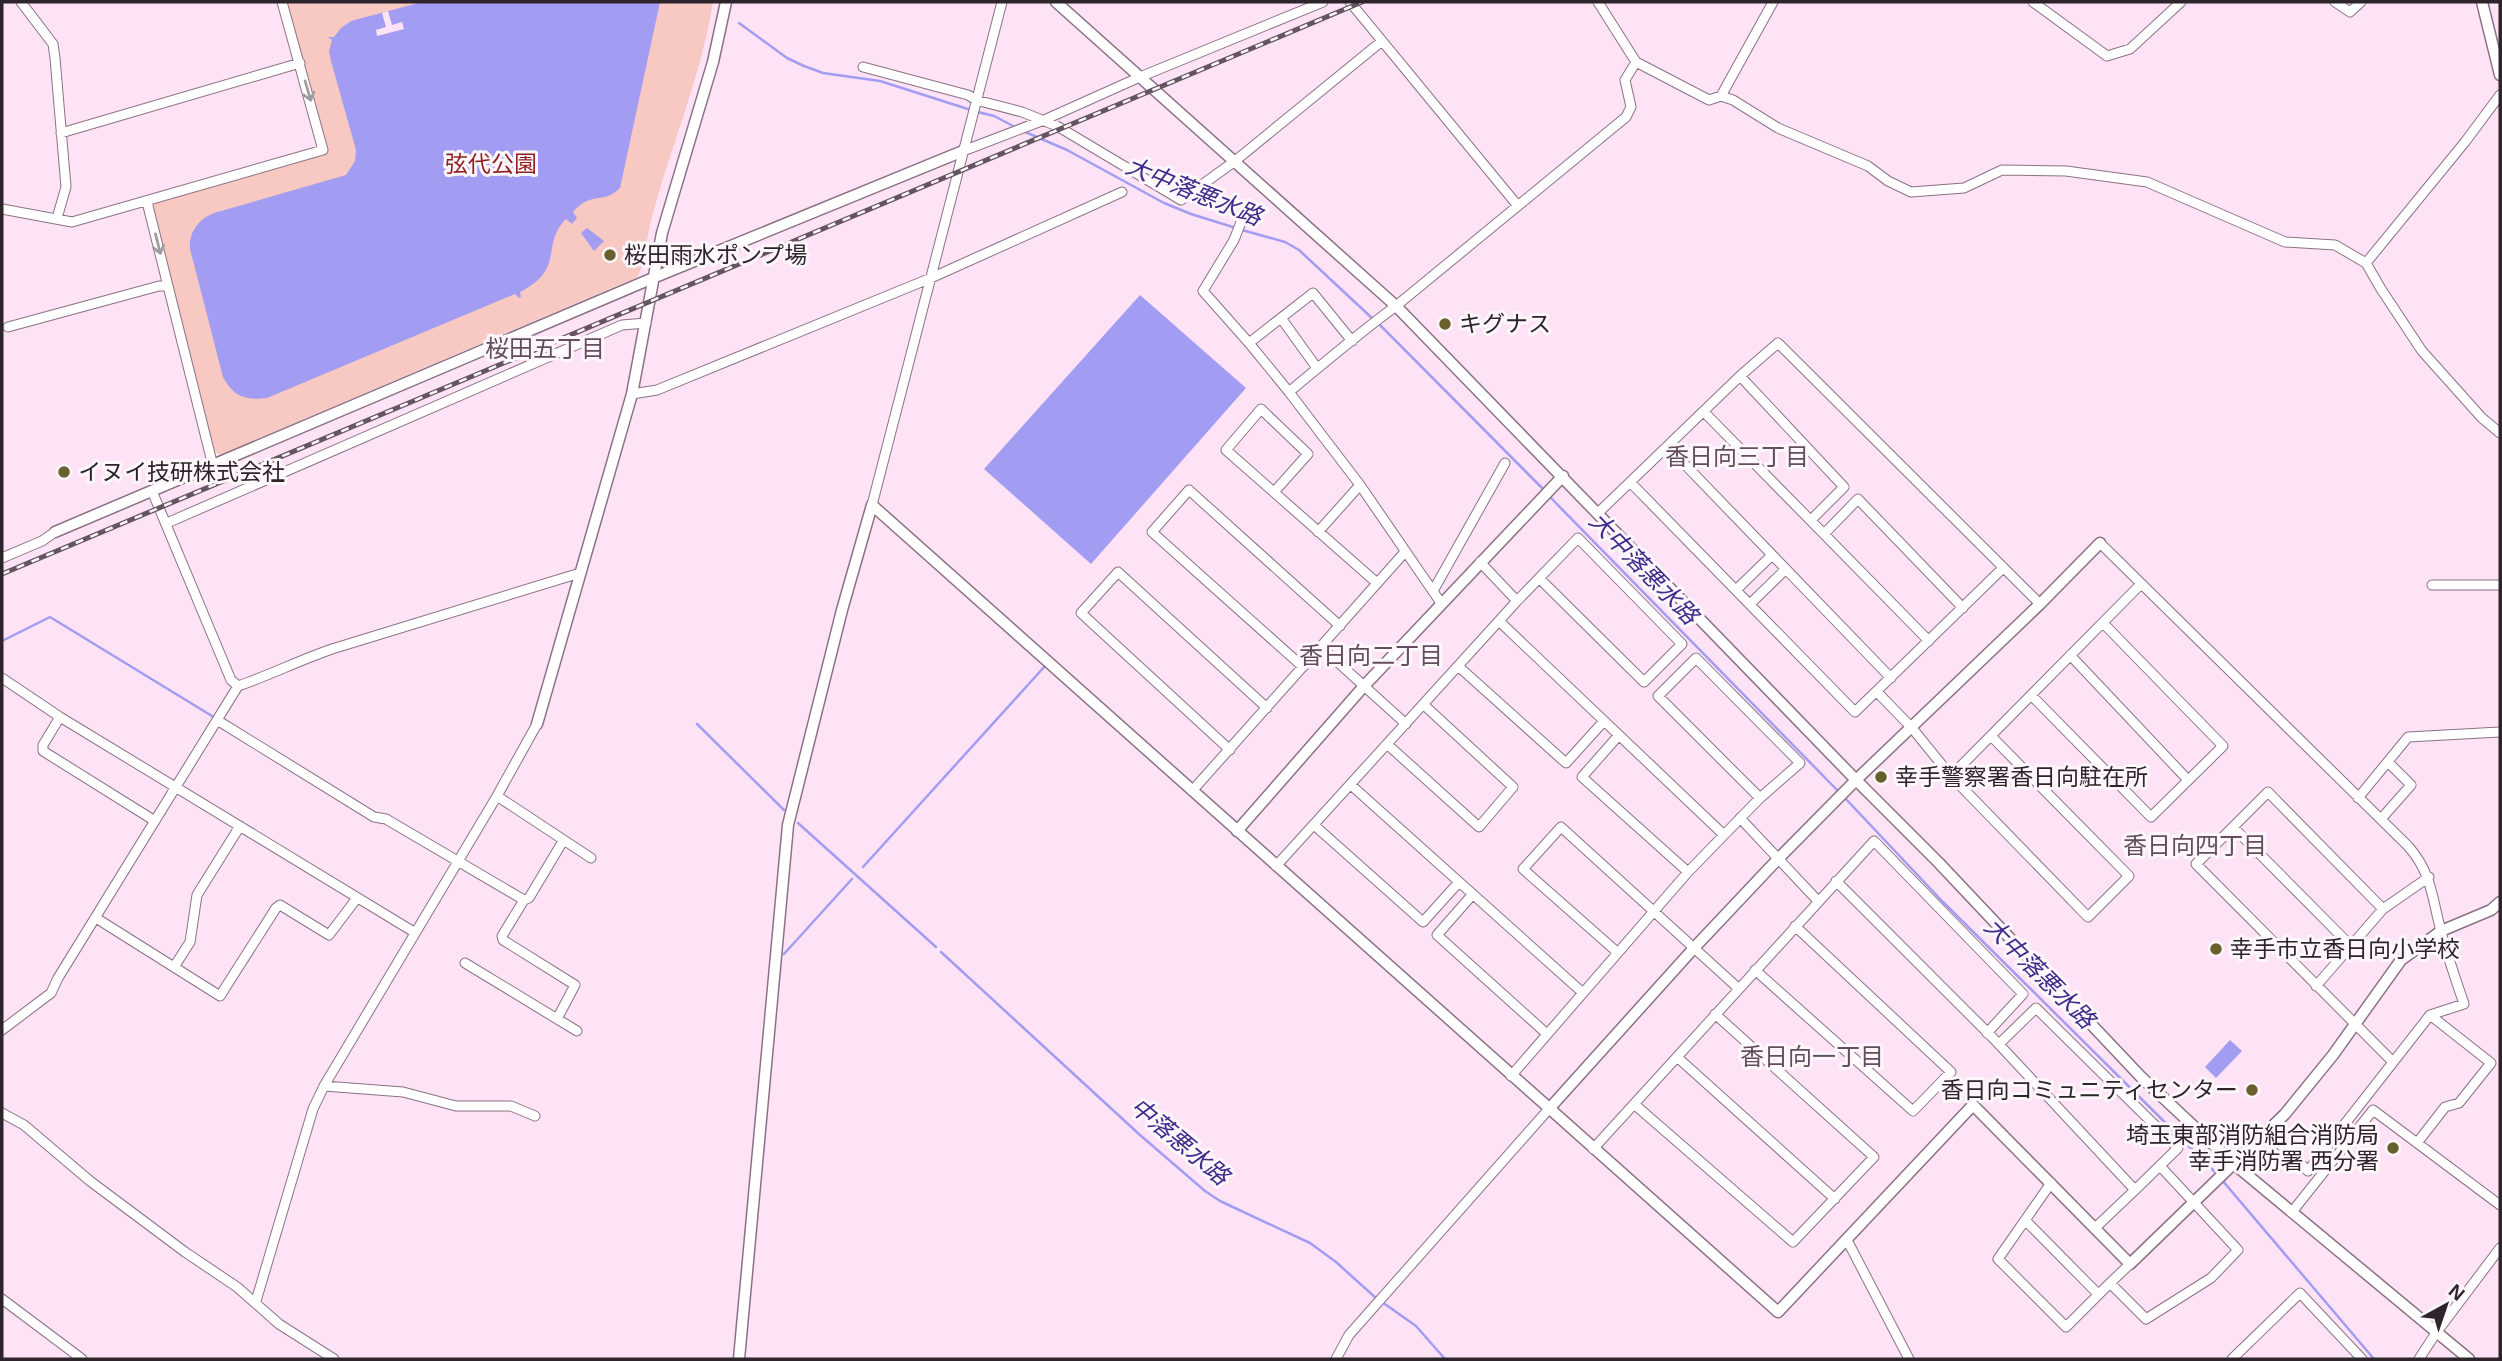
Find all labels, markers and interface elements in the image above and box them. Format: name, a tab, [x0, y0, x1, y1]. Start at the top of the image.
one-way arrow	[302, 80, 315, 102]
park label: 弦代公園	[445, 151, 537, 177]
water label: 大中落悪水路	[1122, 152, 1268, 231]
one-way arrow	[151, 232, 165, 255]
place label: 桜田雨水ポンプ場	[624, 242, 807, 268]
marker: 桜田雨水ポンプ場	[602, 247, 618, 263]
place label: キグナス	[1459, 311, 1551, 337]
marker: キグナス	[1437, 316, 1453, 332]
district label: 桜田五丁目	[485, 335, 605, 362]
district label: 香日向三丁目	[1665, 443, 1809, 470]
place label: イヌイ技研株式会社	[78, 459, 285, 485]
marker: イヌイ技研株式会社	[56, 464, 72, 480]
water label: 大中落悪水路	[1584, 507, 1705, 631]
district label: 香日向二丁目	[1299, 642, 1443, 669]
place label: 幸手警察署香日向駐在所	[1895, 764, 2148, 790]
marker: 幸手警察署香日向駐在所	[1873, 769, 1889, 785]
district label: 香日向四丁目	[2123, 832, 2267, 859]
water label: 大中落悪水路	[1980, 913, 2102, 1035]
place label: 幸手市立香日向小学校	[2230, 936, 2460, 962]
marker: 幸手市立香日向小学校	[2208, 941, 2224, 957]
district label: 香日向一丁目	[1740, 1043, 1884, 1070]
place label: 香日向コミュニティセンター	[1940, 1077, 2238, 1103]
marker: 香日向コミュニティセンター	[2244, 1082, 2260, 1098]
water label: 中落悪水路	[1125, 1092, 1236, 1191]
place label: 埼玉東部消防組合消防局 幸手消防署 西分署	[2126, 1122, 2379, 1174]
marker: 埼玉東部消防組合消防局 幸手消防署 西分署	[2385, 1140, 2401, 1156]
north arrow	[2411, 1270, 2481, 1340]
text: N	[2445, 1280, 2469, 1305]

